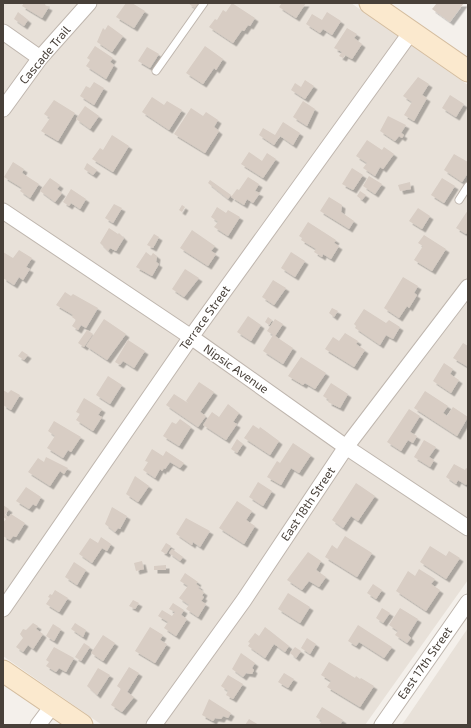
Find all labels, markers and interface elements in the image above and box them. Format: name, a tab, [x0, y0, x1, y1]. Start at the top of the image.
street label: Cascade Trail	[16, 22, 73, 86]
street label: Terrace Street	[176, 282, 233, 352]
street label: Nipsic Avenue	[201, 341, 272, 396]
street label: East 18th Street	[277, 463, 337, 543]
street label: East 17th Street	[394, 623, 455, 701]

